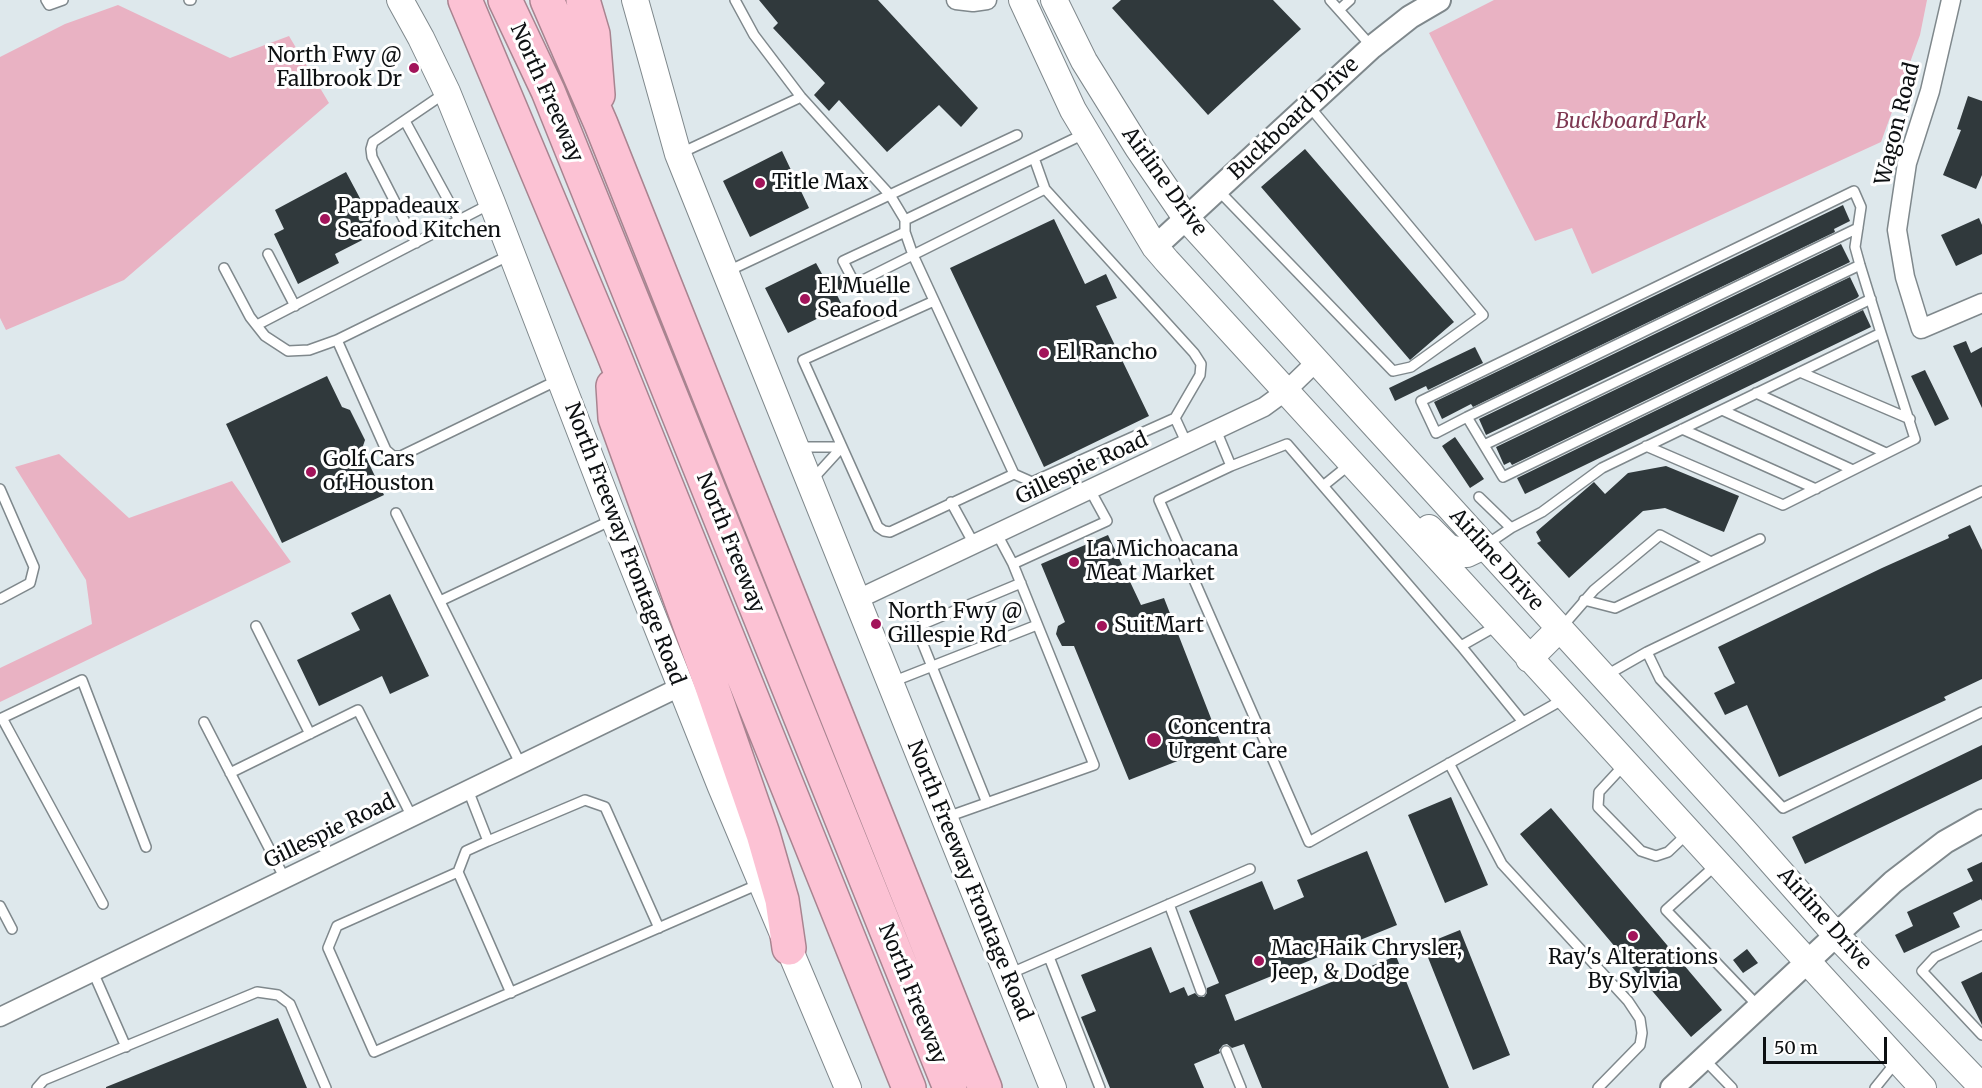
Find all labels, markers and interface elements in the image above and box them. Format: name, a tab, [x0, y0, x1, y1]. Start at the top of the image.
street label: North Freeway	[504, 20, 588, 166]
place label: North Fwy @ Fallbrook Dr	[267, 43, 402, 93]
street label: Buckboard Drive	[1224, 52, 1364, 186]
street label: Wagon Road	[1871, 60, 1925, 188]
marker: North Fwy @ Fallbrook Dr	[407, 61, 421, 75]
park label: Buckboard Park	[1555, 109, 1707, 135]
street label: Airline Drive	[1116, 123, 1212, 241]
place label: Title Max	[772, 170, 868, 196]
marker: Title Max	[753, 176, 767, 190]
place label: Pappadeaux Seafood Kitchen	[337, 194, 501, 244]
marker: Pappadeaux Seafood Kitchen	[318, 212, 332, 226]
place label: El Muelle Seafood	[817, 274, 910, 324]
marker: El Muelle Seafood	[798, 292, 812, 306]
place label: El Rancho	[1056, 340, 1157, 366]
marker: El Rancho	[1037, 346, 1051, 360]
street label: North Freeway Frontage Road	[558, 399, 690, 689]
street label: Gillespie Road	[1012, 427, 1152, 511]
place label: Golf Cars of Houston	[323, 447, 434, 497]
marker: Golf Cars of Houston	[304, 465, 318, 479]
street label: North Freeway	[690, 469, 770, 617]
street label: Airline Drive	[1444, 504, 1548, 616]
place label: La Michoacana Meat Market	[1086, 537, 1238, 587]
marker: La Michoacana Meat Market	[1067, 555, 1081, 569]
place label: North Fwy @ Gillespie Rd	[888, 599, 1023, 649]
place label: SuitMart	[1114, 613, 1204, 639]
marker: North Fwy @ Gillespie Rd	[869, 617, 883, 631]
marker: SuitMart	[1095, 619, 1109, 633]
place label: Concentra Urgent Care	[1168, 715, 1287, 765]
marker: Concentra Urgent Care	[1145, 731, 1163, 749]
street label: North Freeway Frontage Road	[901, 737, 1037, 1025]
street label: Gillespie Road	[260, 789, 400, 875]
street label: Airline Drive	[1772, 863, 1876, 975]
street label: North Freeway	[872, 920, 952, 1068]
marker: Ray's Alterations By Sylvia	[1626, 929, 1640, 943]
place label: Mac Haik Chrysler, Jeep, & Dodge	[1271, 936, 1462, 986]
place label: Ray's Alterations By Sylvia	[1548, 945, 1718, 995]
marker: Mac Haik Chrysler, Jeep, & Dodge	[1252, 954, 1266, 968]
scale bar	[1766, 1025, 1890, 1063]
text: 50 m	[1774, 1036, 1818, 1059]

